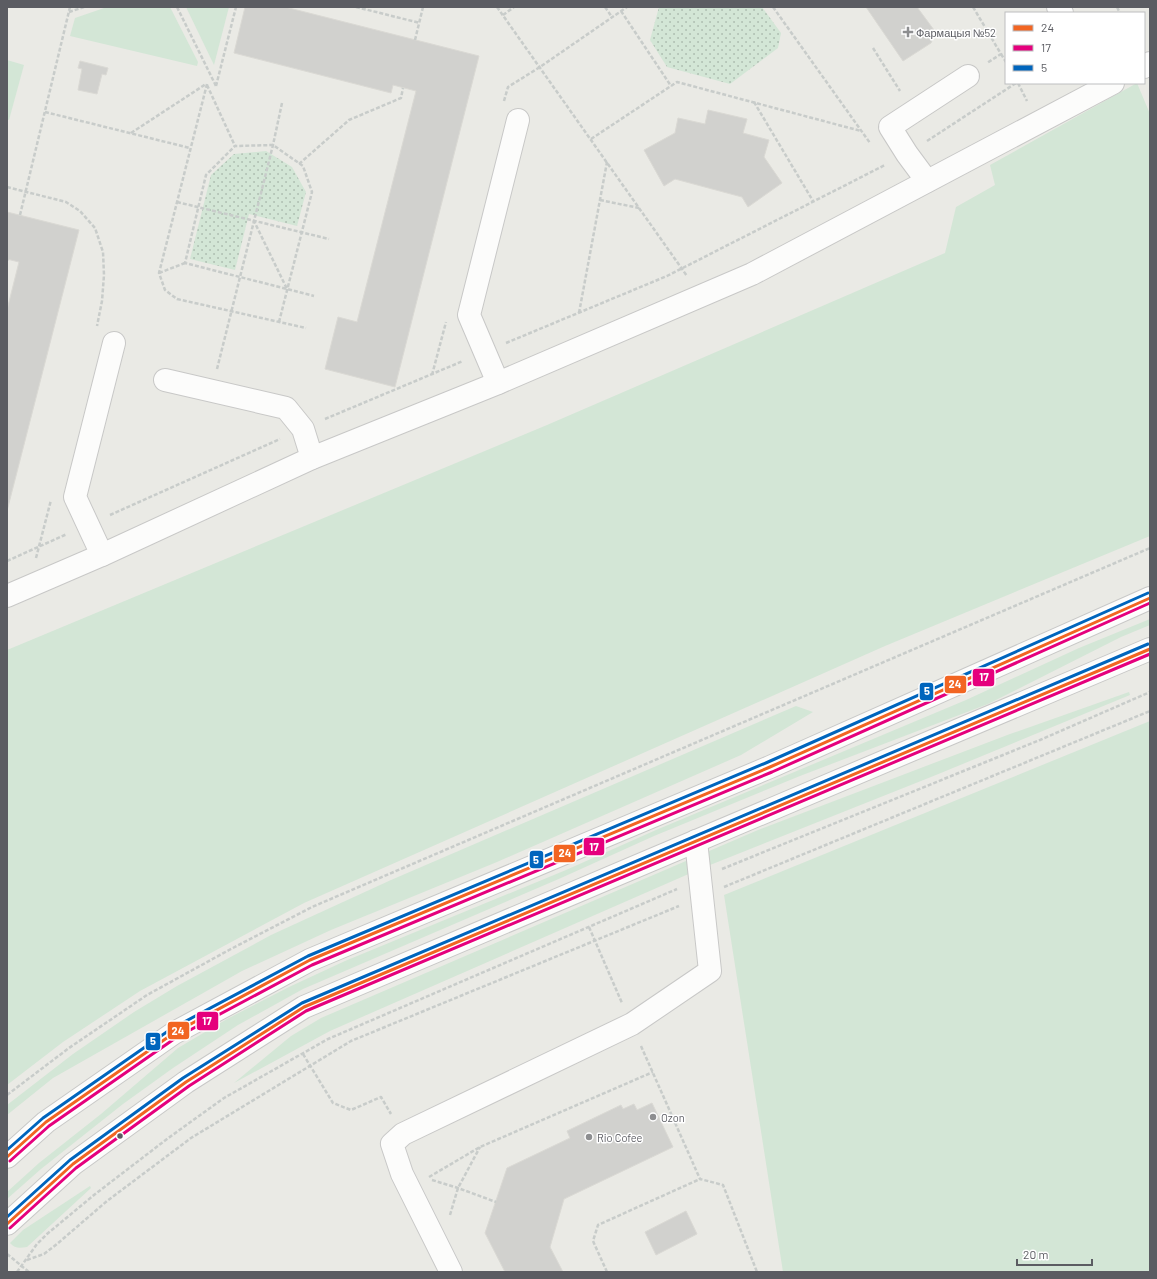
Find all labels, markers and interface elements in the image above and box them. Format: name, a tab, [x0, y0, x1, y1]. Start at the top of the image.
legend	[1005, 12, 1145, 84]
text: 24	[1041, 20, 1054, 34]
place label: Фармацыя №52	[916, 26, 996, 39]
marker: Фармацыя №52	[903, 27, 913, 37]
text: 17	[1041, 40, 1051, 54]
text: 5	[1041, 60, 1047, 74]
line badge: 17	[972, 668, 995, 687]
text: 17	[979, 670, 989, 683]
line badge: 24	[944, 675, 967, 694]
text: 24	[949, 677, 962, 690]
line badge: 5	[919, 682, 934, 701]
text: 5	[924, 684, 930, 697]
line badge: 17	[583, 837, 605, 856]
text: 17	[589, 840, 599, 853]
line badge: 24	[553, 844, 576, 863]
text: 24	[559, 846, 572, 859]
line badge: 5	[529, 850, 544, 869]
text: 5	[533, 853, 539, 866]
line badge: 17	[196, 1011, 219, 1031]
text: 17	[202, 1014, 212, 1027]
line badge: 24	[167, 1021, 190, 1040]
text: 24	[172, 1024, 185, 1037]
line badge: 5	[145, 1032, 161, 1051]
text: 5	[150, 1034, 156, 1047]
place label: Ozon	[661, 1111, 685, 1124]
marker: Ozon	[648, 1112, 658, 1122]
unlabelled marker	[115, 1131, 125, 1141]
place label: Rio Cofee	[597, 1131, 643, 1144]
marker: Rio Cofee	[584, 1132, 594, 1142]
scale bar	[1017, 1241, 1092, 1267]
text: 20 m	[1023, 1247, 1049, 1261]

